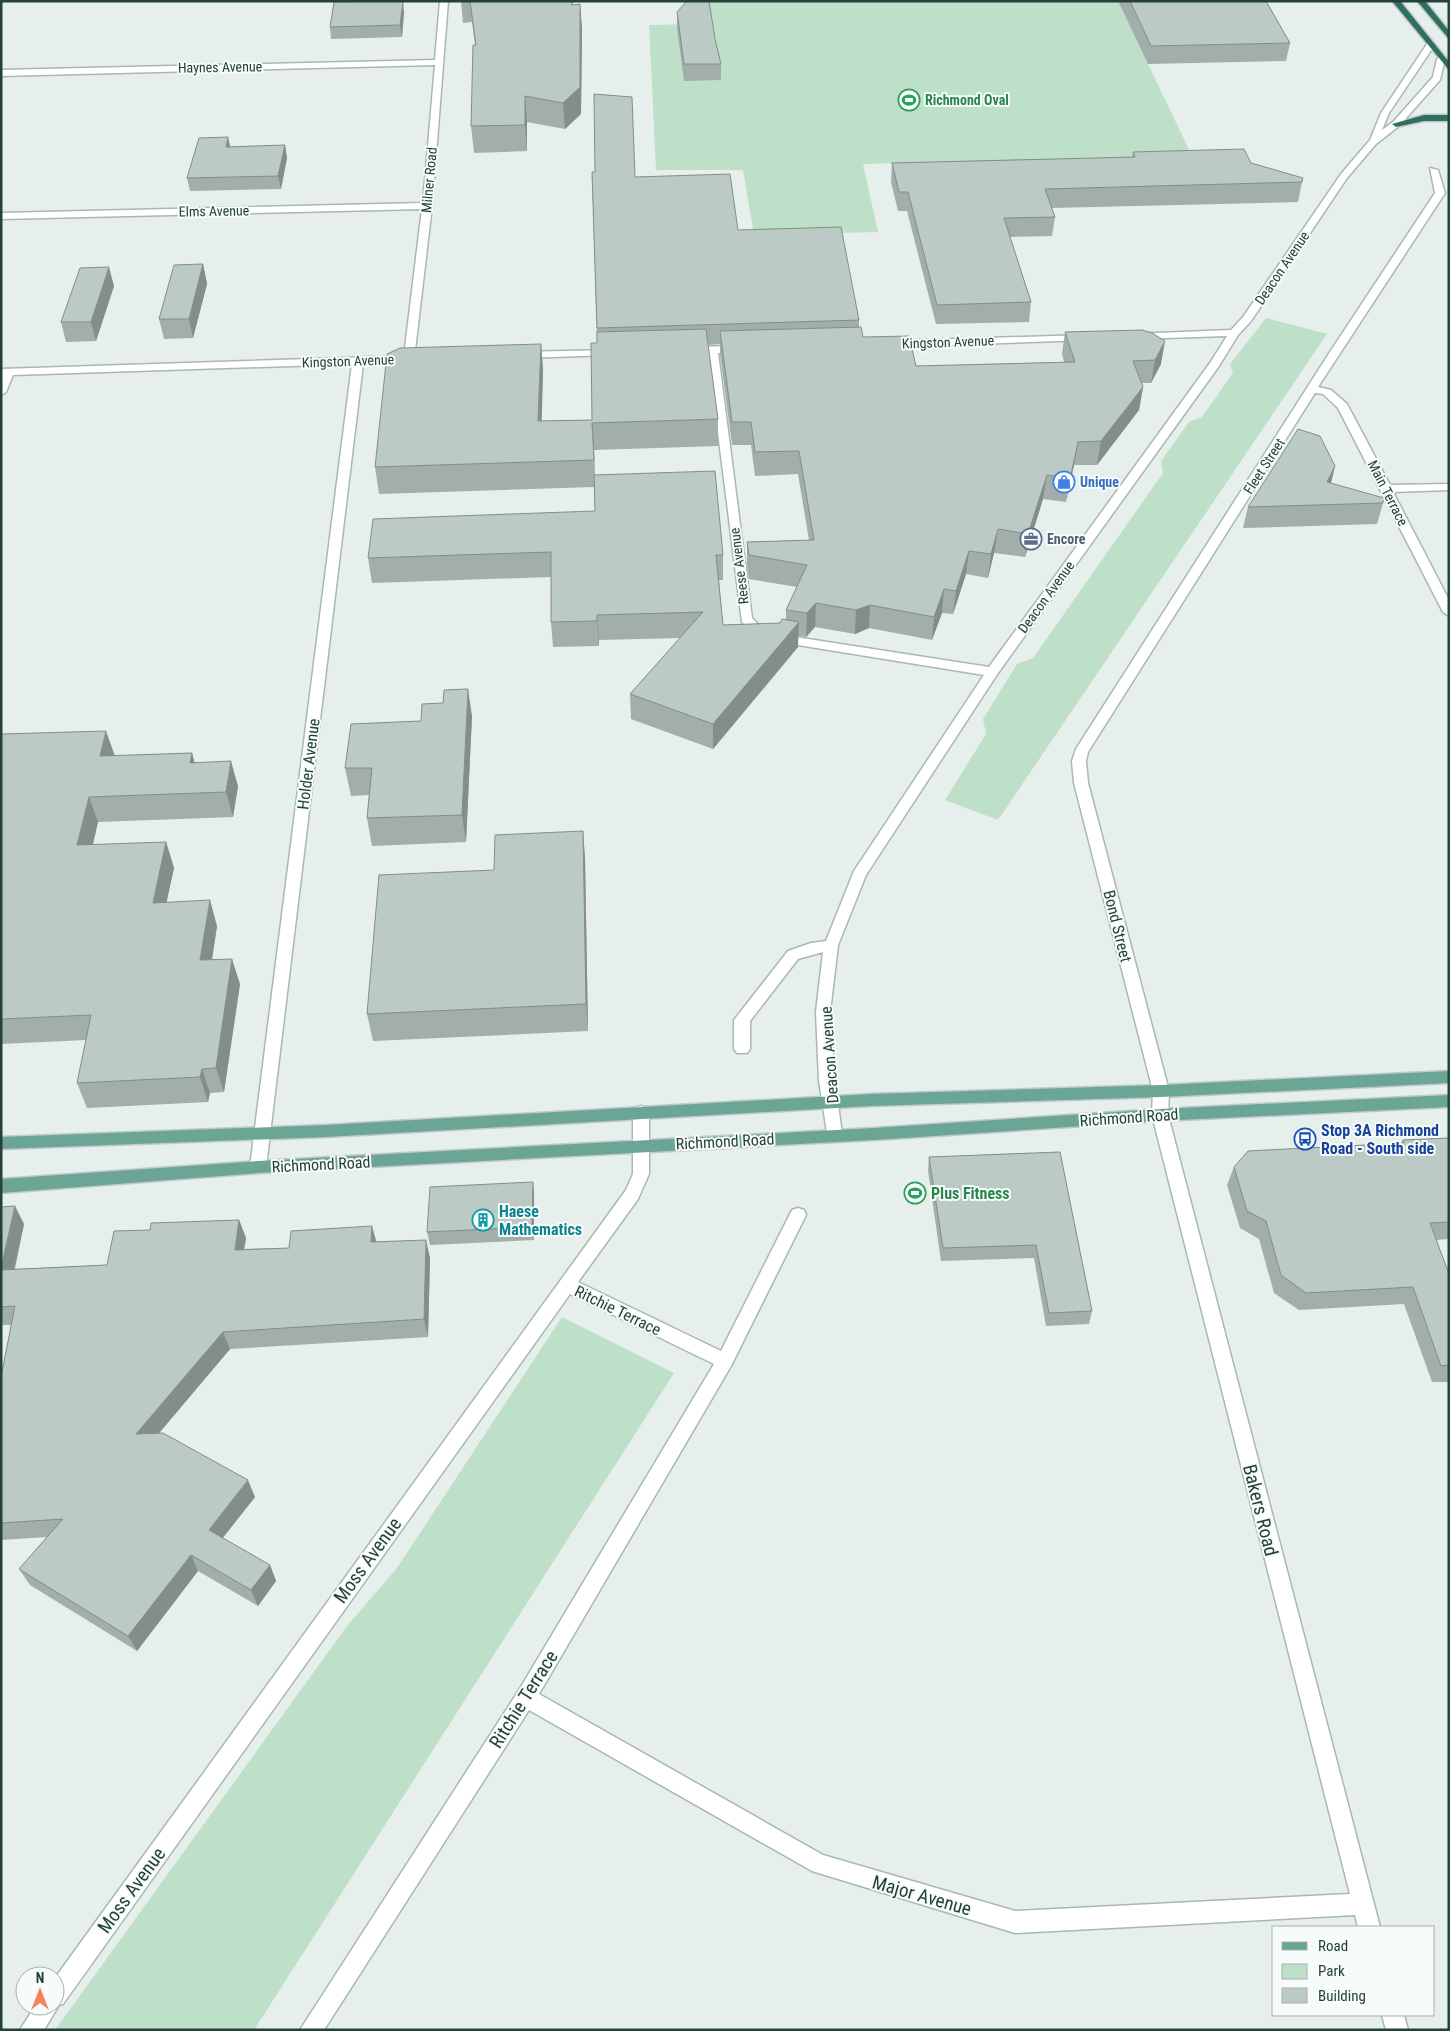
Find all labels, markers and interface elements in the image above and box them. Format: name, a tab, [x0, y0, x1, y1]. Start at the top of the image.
street label: Haynes Avenue	[178, 58, 263, 76]
sports icon: Richmond Oval	[897, 88, 921, 112]
place label: Richmond Oval	[925, 92, 1009, 108]
street label: Milner Road	[418, 146, 440, 214]
street label: Elms Avenue	[179, 202, 250, 220]
street label: Deacon Avenue	[1252, 228, 1313, 308]
street label: Kingston Avenue	[902, 332, 995, 352]
street label: Kingston Avenue	[302, 351, 395, 371]
street label: Fleet Street	[1240, 435, 1288, 497]
street label: Main Terrace	[1365, 458, 1412, 529]
shop icon: Unique	[1052, 470, 1076, 494]
place label: Unique	[1080, 474, 1119, 490]
street label: Reese Avenue	[726, 526, 752, 605]
office icon: Encore	[1019, 527, 1043, 551]
place label: Encore	[1047, 531, 1086, 547]
street label: Deacon Avenue	[1015, 558, 1078, 636]
street label: Holder Avenue	[293, 717, 324, 811]
street label: Bond Street	[1099, 888, 1136, 964]
street label: Deacon Avenue	[817, 1006, 842, 1104]
street label: Richmond Road	[1079, 1105, 1179, 1130]
place label: Stop 3A Richmond Road - South side	[1321, 1121, 1439, 1158]
bus stop icon: Stop 3A Richmond Road - South side	[1293, 1127, 1317, 1151]
street label: Richmond Road	[675, 1129, 775, 1154]
street label: Richmond Road	[271, 1152, 371, 1177]
sports icon: Plus Fitness	[903, 1181, 927, 1205]
place label: Plus Fitness	[931, 1184, 1010, 1203]
place label: Haese Mathematics	[499, 1202, 582, 1239]
building icon: Haese Mathematics	[471, 1208, 495, 1232]
street label: Ritchie Terrace	[572, 1281, 664, 1340]
street label: Bakers Road	[1238, 1462, 1283, 1558]
street label: Moss Avenue	[329, 1513, 406, 1608]
street label: Ritchie Terrace	[484, 1646, 563, 1752]
street label: Moss Avenue	[93, 1843, 170, 1938]
street label: Major Avenue	[870, 1870, 974, 1921]
legend	[1272, 1926, 1435, 2016]
text: Road	[1318, 1937, 1348, 1955]
text: Park	[1318, 1962, 1345, 1980]
north arrow	[15, 1966, 65, 2016]
text: N	[36, 1970, 44, 1986]
text: Building	[1318, 1987, 1366, 2005]

